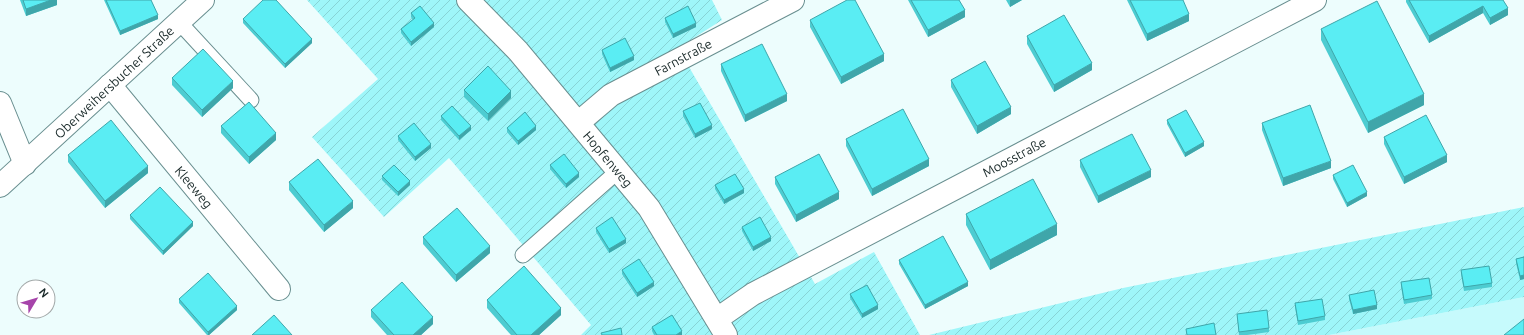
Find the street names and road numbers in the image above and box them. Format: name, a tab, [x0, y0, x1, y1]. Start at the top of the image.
street label: Oberweihersbucher Straße	[52, 23, 176, 141]
street label: Farnstraße	[652, 36, 714, 78]
street label: Hopfenweg	[581, 128, 635, 190]
street label: Moosstraße	[980, 135, 1048, 179]
street label: Kleeweg	[172, 163, 216, 211]

